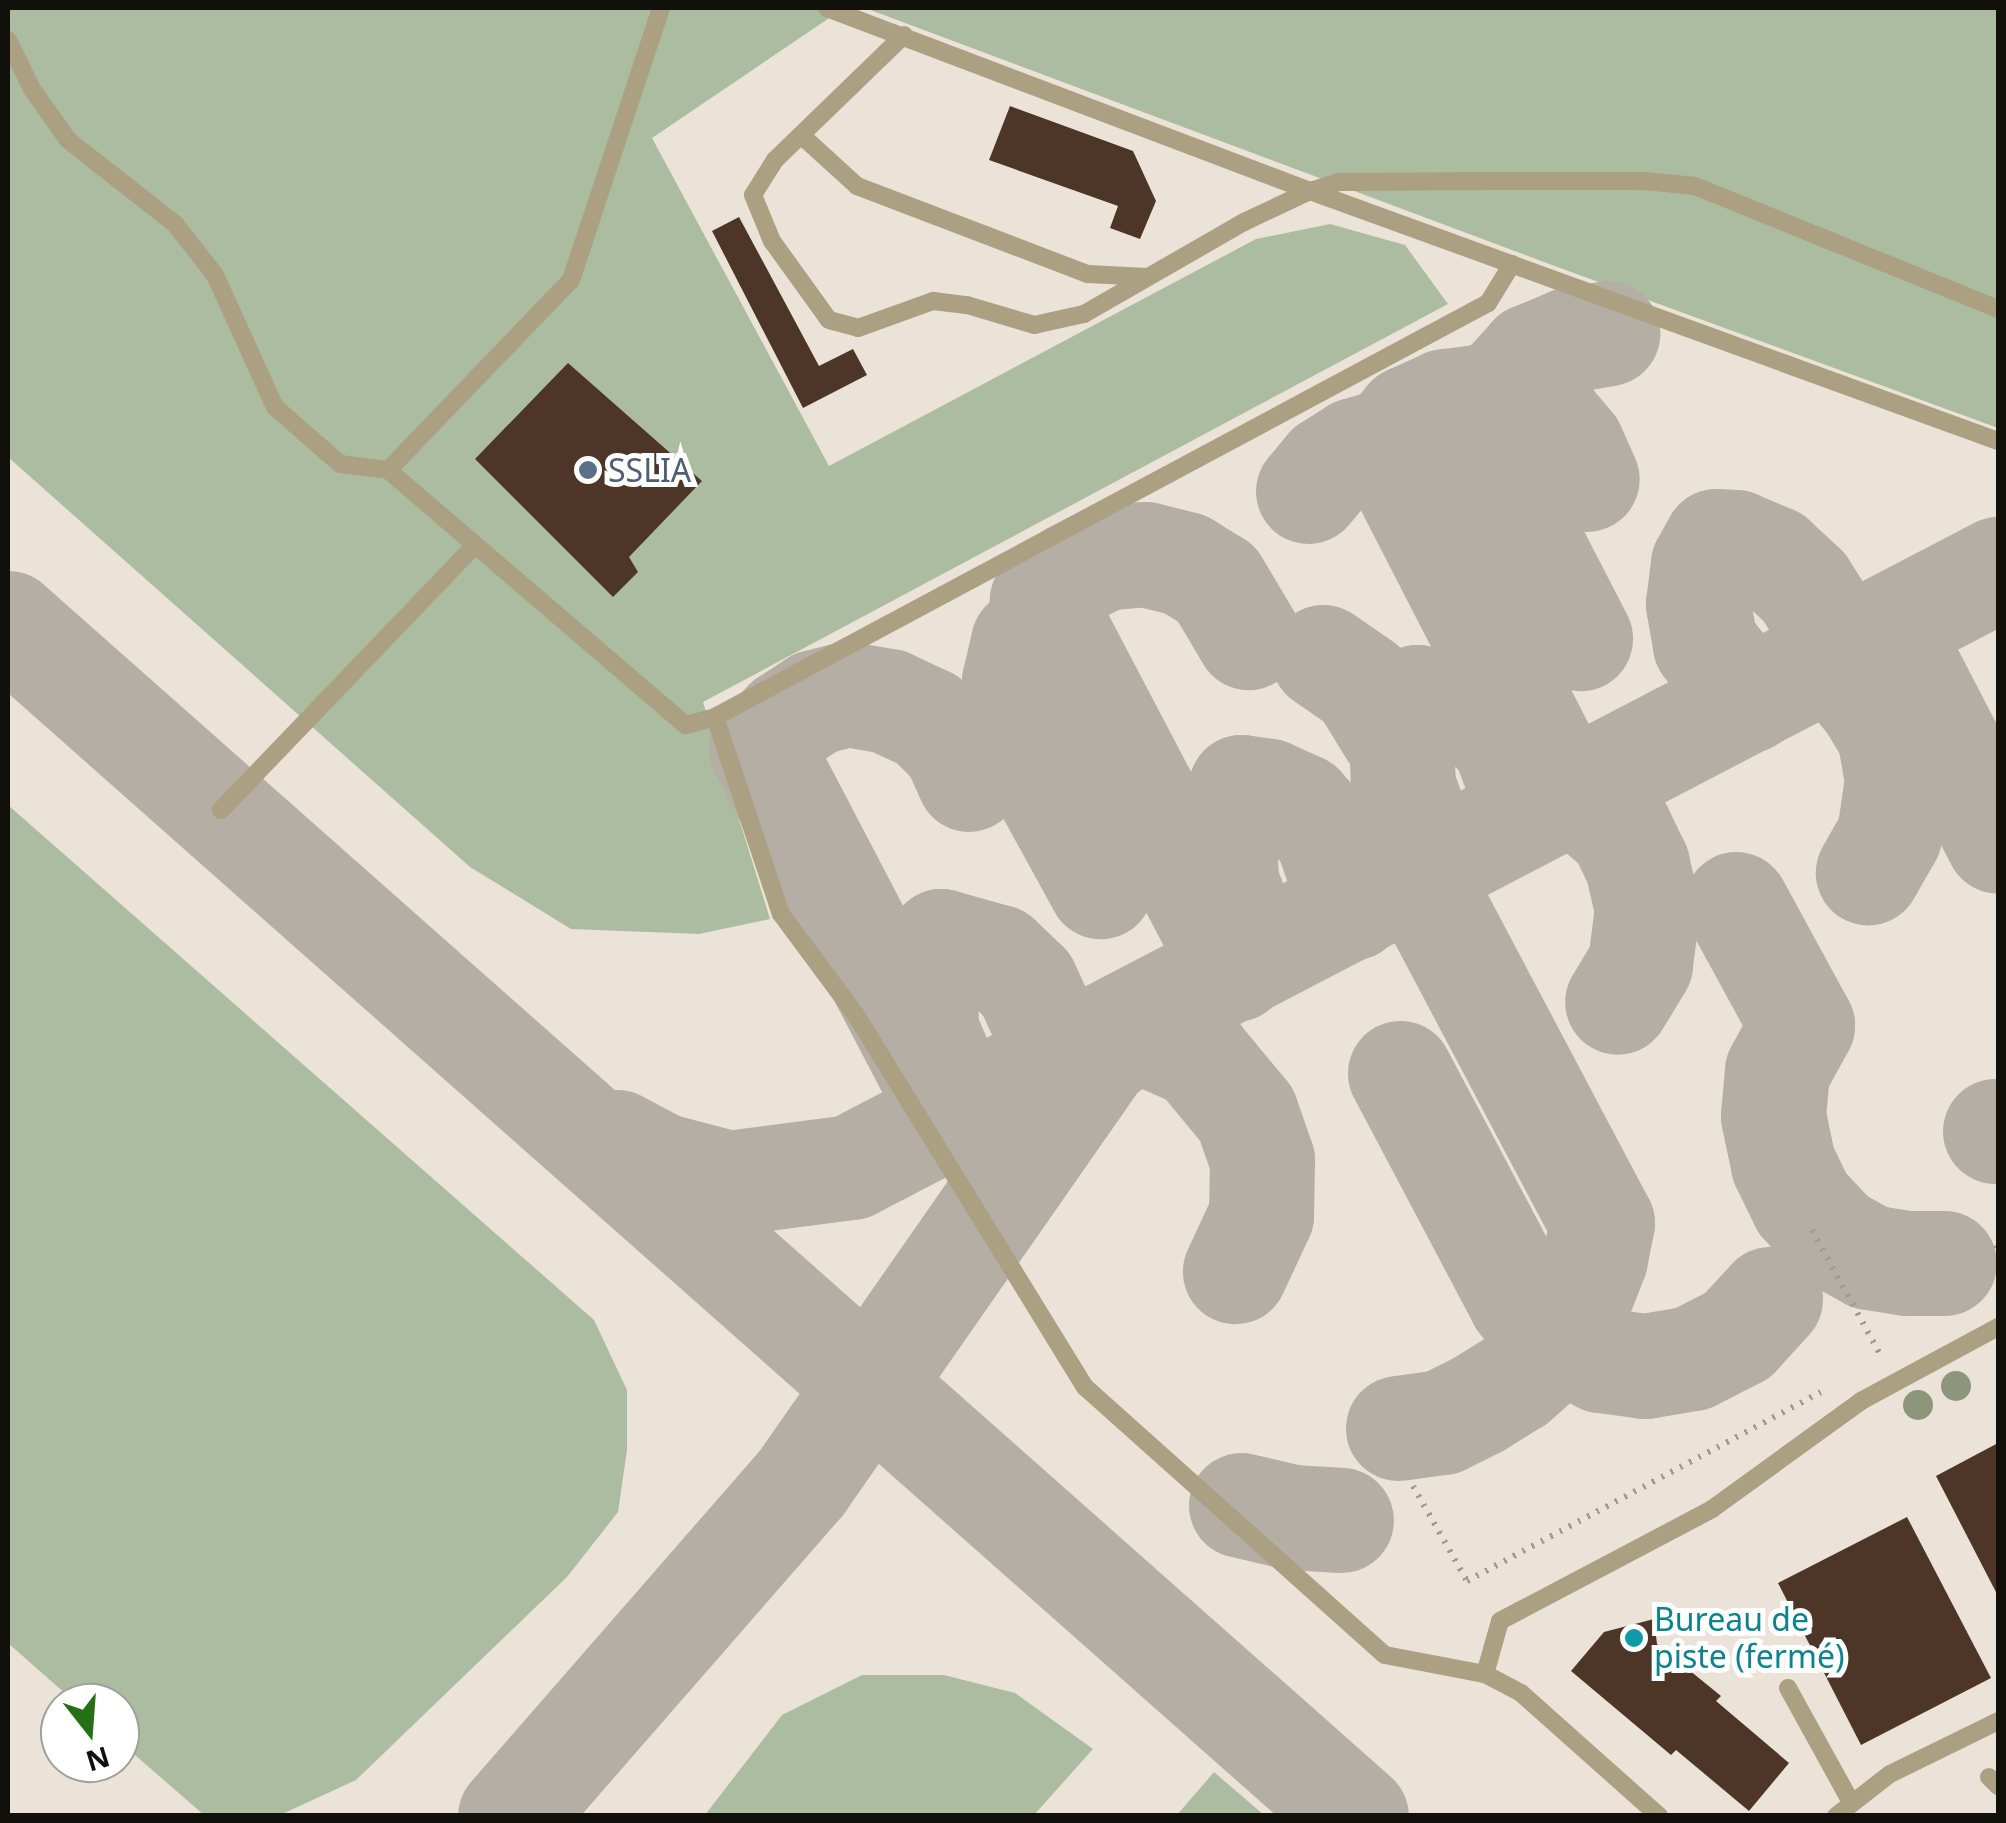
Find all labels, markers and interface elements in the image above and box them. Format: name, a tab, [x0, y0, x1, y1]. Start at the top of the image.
place label: SSLIA	[608, 451, 691, 489]
marker: SSLIA	[577, 459, 599, 481]
place label: Bureau de piste (fermé)	[1654, 1601, 1845, 1676]
marker: Bureau de piste (fermé)	[1623, 1627, 1645, 1649]
north arrow	[40, 1683, 140, 1783]
text: N	[82, 1738, 115, 1781]

